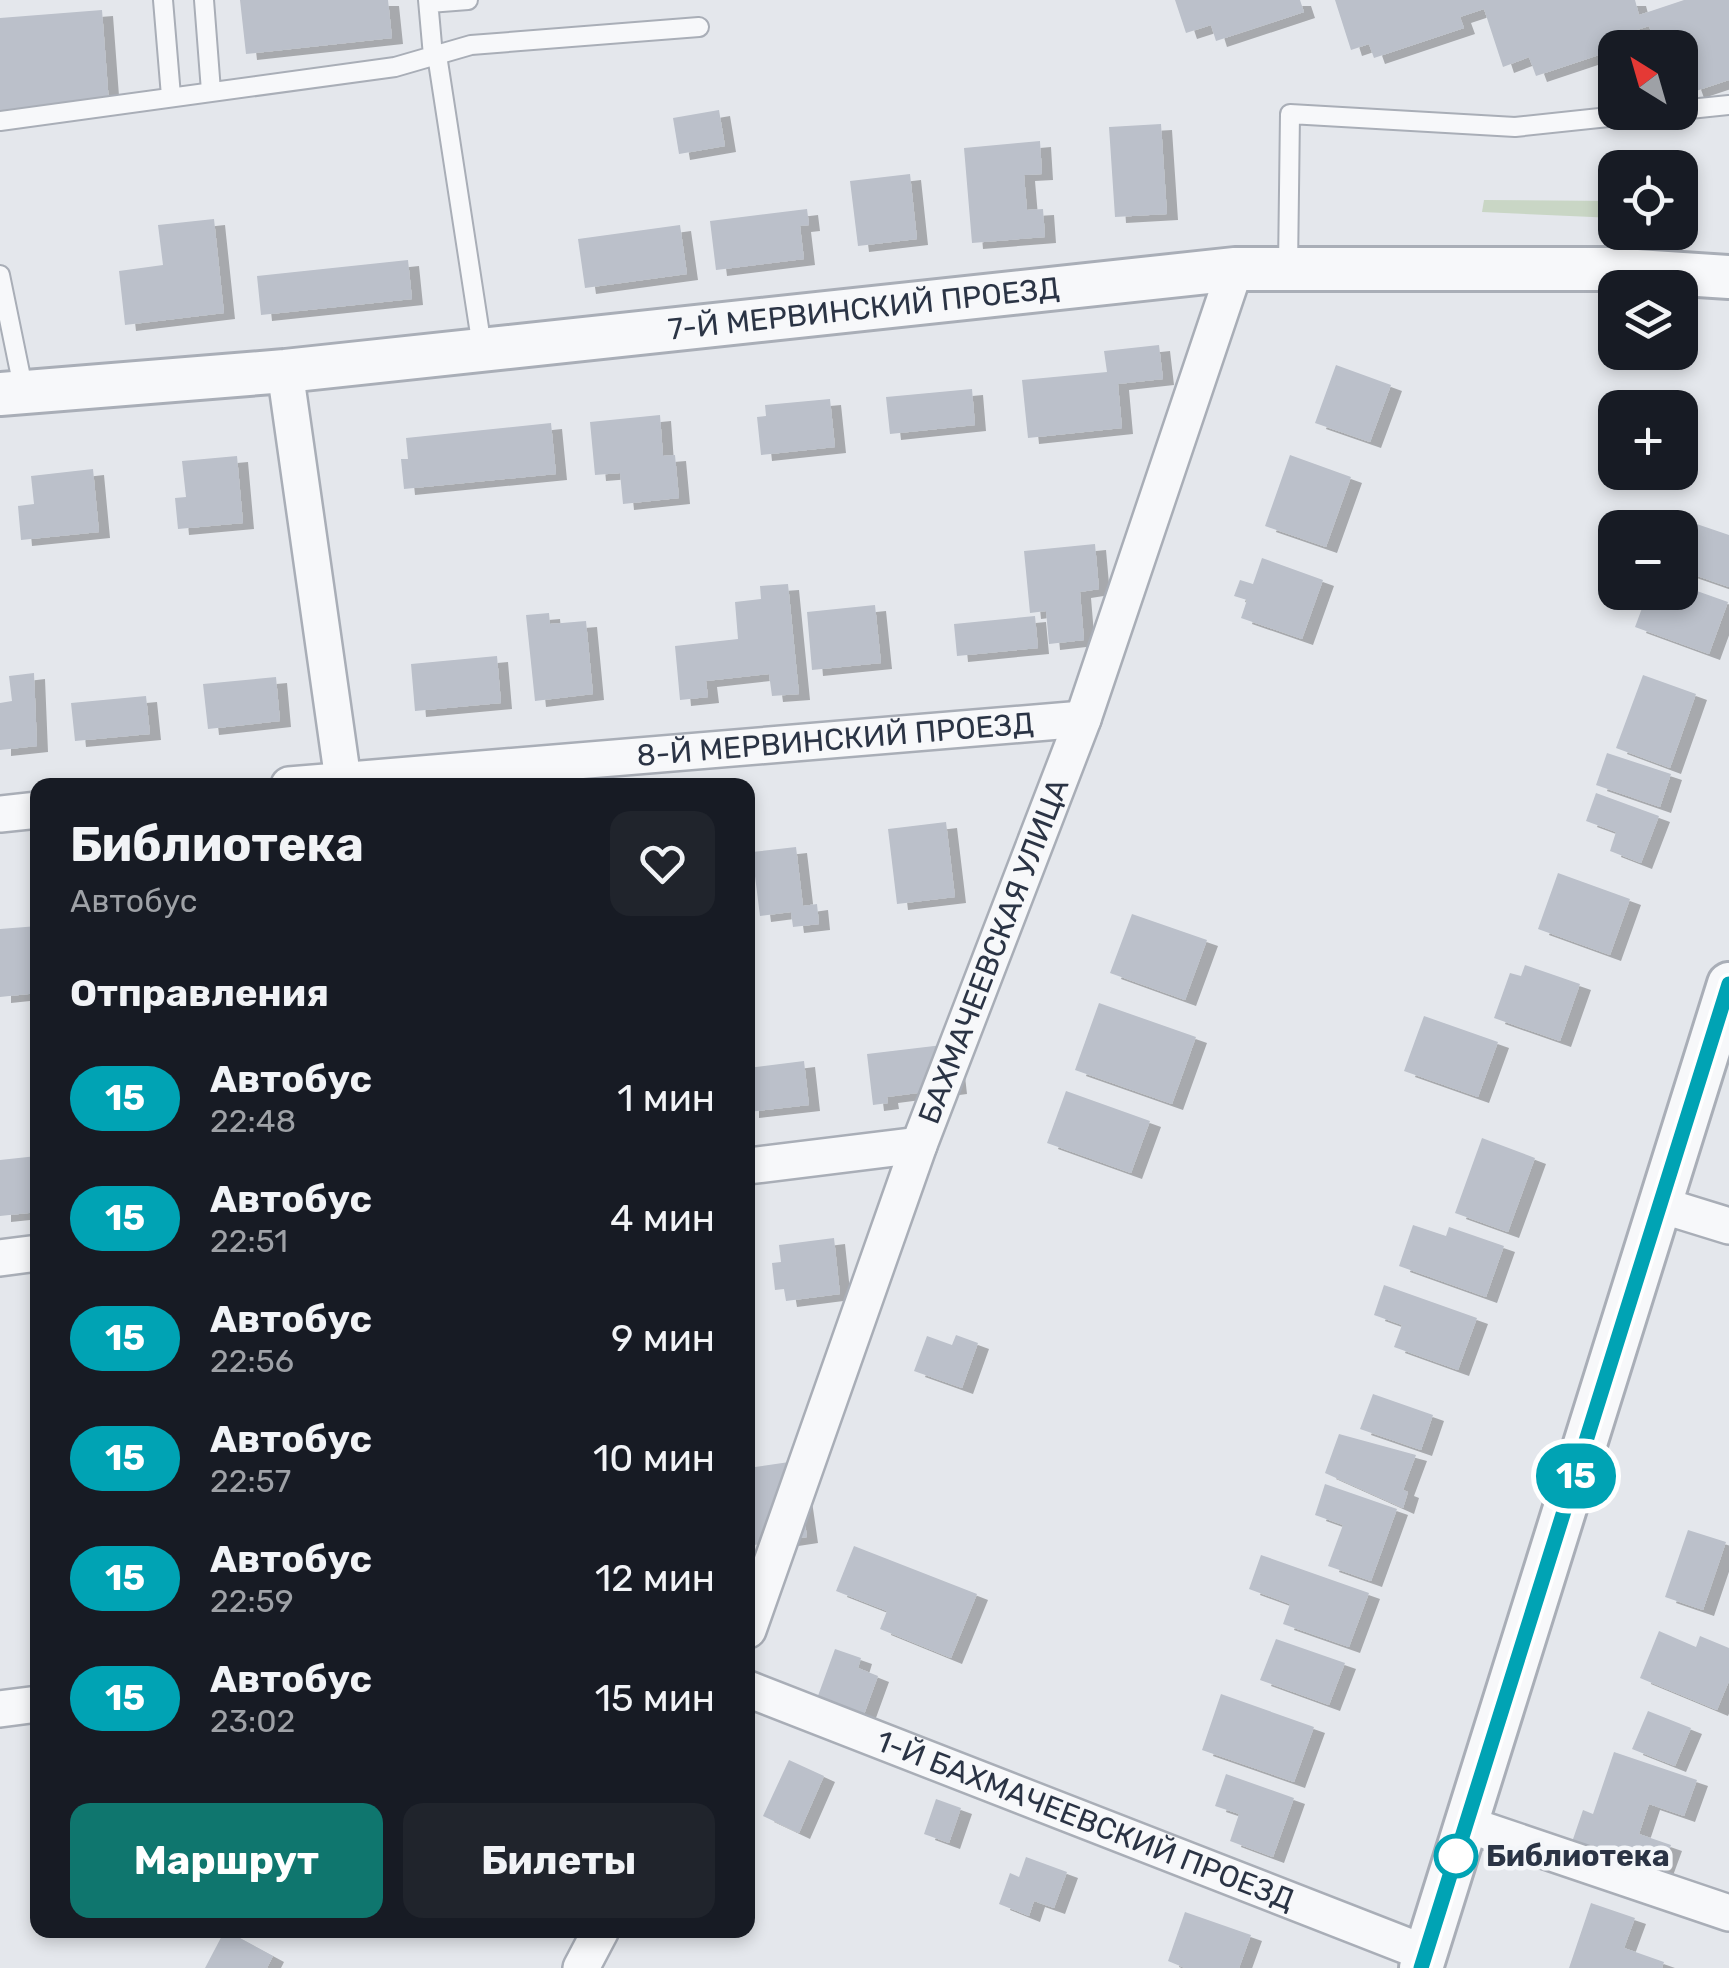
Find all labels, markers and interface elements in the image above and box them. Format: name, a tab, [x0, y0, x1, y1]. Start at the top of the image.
north arrow	[1598, 30, 1698, 130]
map controls	[1598, 30, 1698, 610]
button: locate	[1598, 150, 1698, 250]
street label: 7-Й МЕРВИНСКИЙ ПРОЕЗД	[666, 270, 1061, 348]
button: layers	[1598, 270, 1698, 370]
button: +	[1598, 390, 1698, 490]
button: −	[1598, 510, 1698, 610]
street label: 8-Й МЕРВИНСКИЙ ПРОЕЗД	[635, 705, 1035, 774]
street label: БАХМАЧЕЕВСКАЯ УЛИЦА	[911, 773, 1076, 1129]
button: heart	[610, 811, 715, 916]
text: Библиотека	[70, 816, 364, 873]
text: Автобус	[70, 882, 197, 920]
text: Отправления	[70, 970, 329, 1016]
text: Автобус	[210, 1056, 372, 1102]
text: 1 мин	[617, 1075, 715, 1121]
text: 15	[105, 1077, 145, 1119]
text: 22:48	[210, 1102, 296, 1140]
text: Автобус	[210, 1176, 372, 1222]
text: 4 мин	[610, 1195, 715, 1241]
text: 15	[105, 1197, 145, 1239]
text: 22:51	[210, 1222, 288, 1260]
text: Автобус	[210, 1296, 372, 1342]
text: 9 мин	[611, 1315, 715, 1361]
text: 15	[105, 1317, 145, 1359]
text: 22:56	[210, 1342, 294, 1380]
text: Автобус	[210, 1416, 372, 1462]
text: 10 мин	[593, 1435, 715, 1481]
text: 15	[105, 1437, 145, 1479]
line badge: 15	[1531, 1444, 1621, 1508]
text: 15	[1556, 1455, 1596, 1497]
text: 22:57	[210, 1462, 291, 1500]
text: Автобус	[210, 1536, 372, 1582]
text: 12 мин	[595, 1555, 715, 1601]
text: 15	[105, 1557, 145, 1599]
text: 22:59	[210, 1582, 294, 1620]
text: Автобус	[210, 1656, 372, 1702]
text: 15 мин	[595, 1675, 715, 1721]
text: 15	[105, 1677, 145, 1719]
text: 23:02	[210, 1702, 295, 1740]
street label: 1-Й БАХМАЧЕЕВСКИЙ ПРОЕЗД	[871, 1723, 1299, 1918]
button: Маршрут	[70, 1803, 383, 1918]
button: Билеты	[403, 1803, 715, 1918]
marker: Библиотека	[1435, 1835, 1477, 1877]
place label: Библиотека	[1486, 1838, 1670, 1874]

